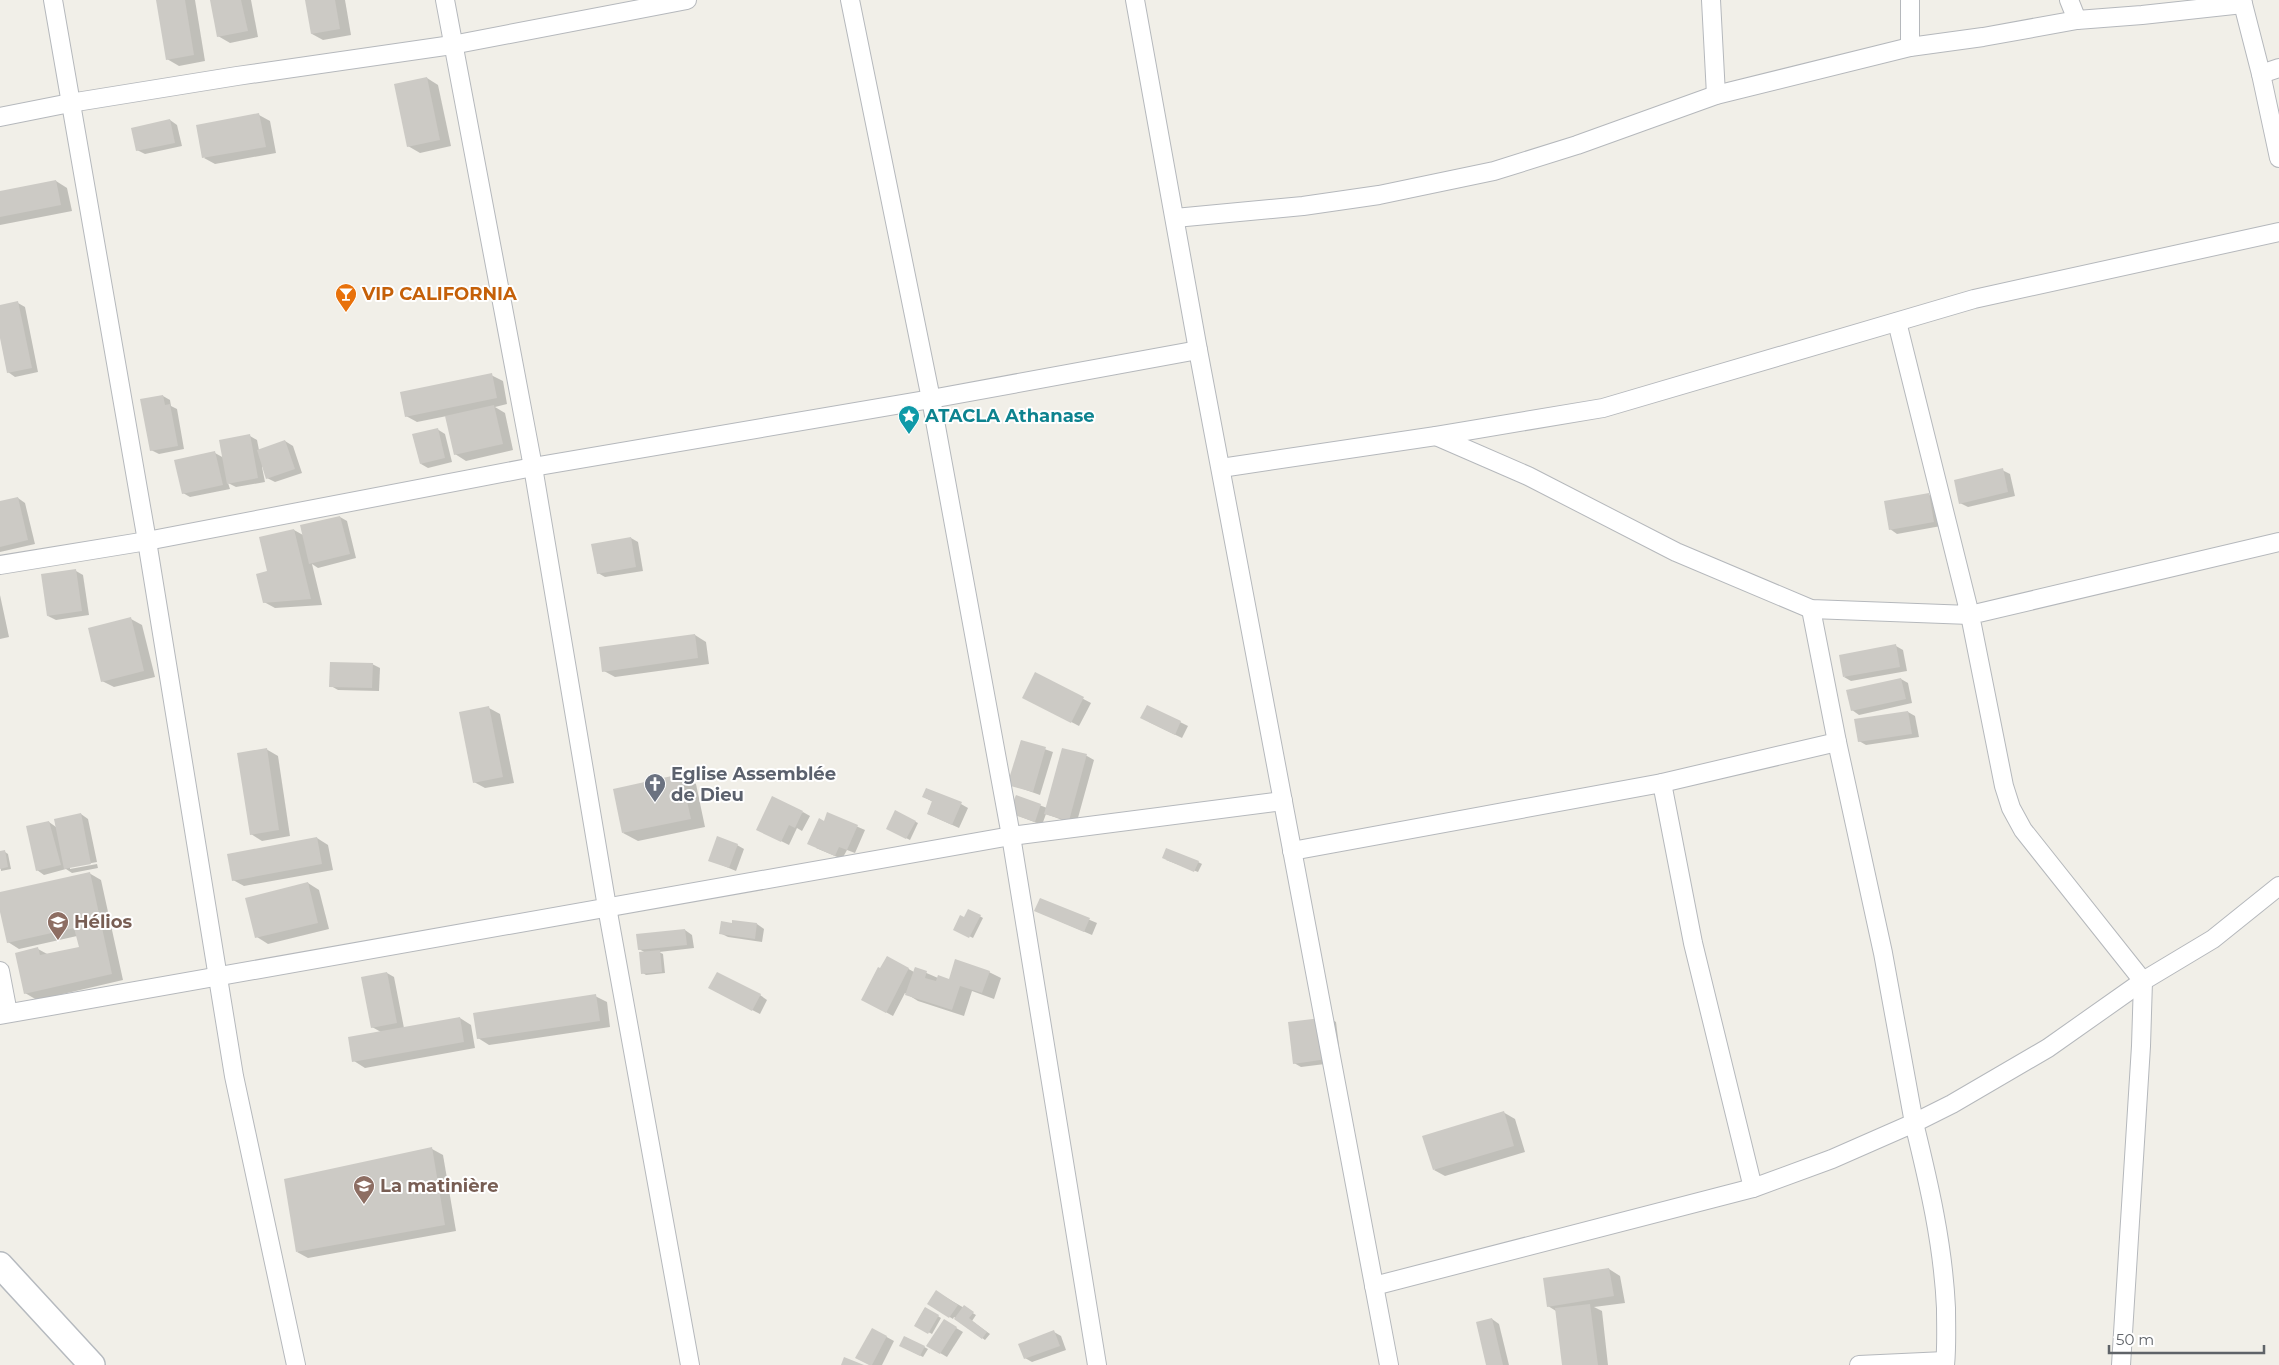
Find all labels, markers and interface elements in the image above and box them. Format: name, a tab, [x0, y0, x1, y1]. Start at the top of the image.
bar icon: VIP CALIFORNIA	[334, 282, 358, 313]
place label: VIP CALIFORNIA	[361, 283, 517, 305]
place icon: ATACLA Athanase	[897, 404, 921, 435]
place label: ATACLA Athanase	[924, 405, 1095, 427]
place label: Eglise Assemblée de Dieu	[671, 763, 836, 806]
church icon: Eglise Assemblée de Dieu	[643, 772, 667, 803]
school or university icon: Hélios	[46, 910, 70, 941]
place label: Hélios	[74, 911, 133, 933]
school or university icon: La matinière	[352, 1174, 376, 1205]
place label: La matinière	[380, 1175, 499, 1197]
scale bar	[2109, 1322, 2264, 1354]
text: 50 m	[2116, 1330, 2154, 1349]

